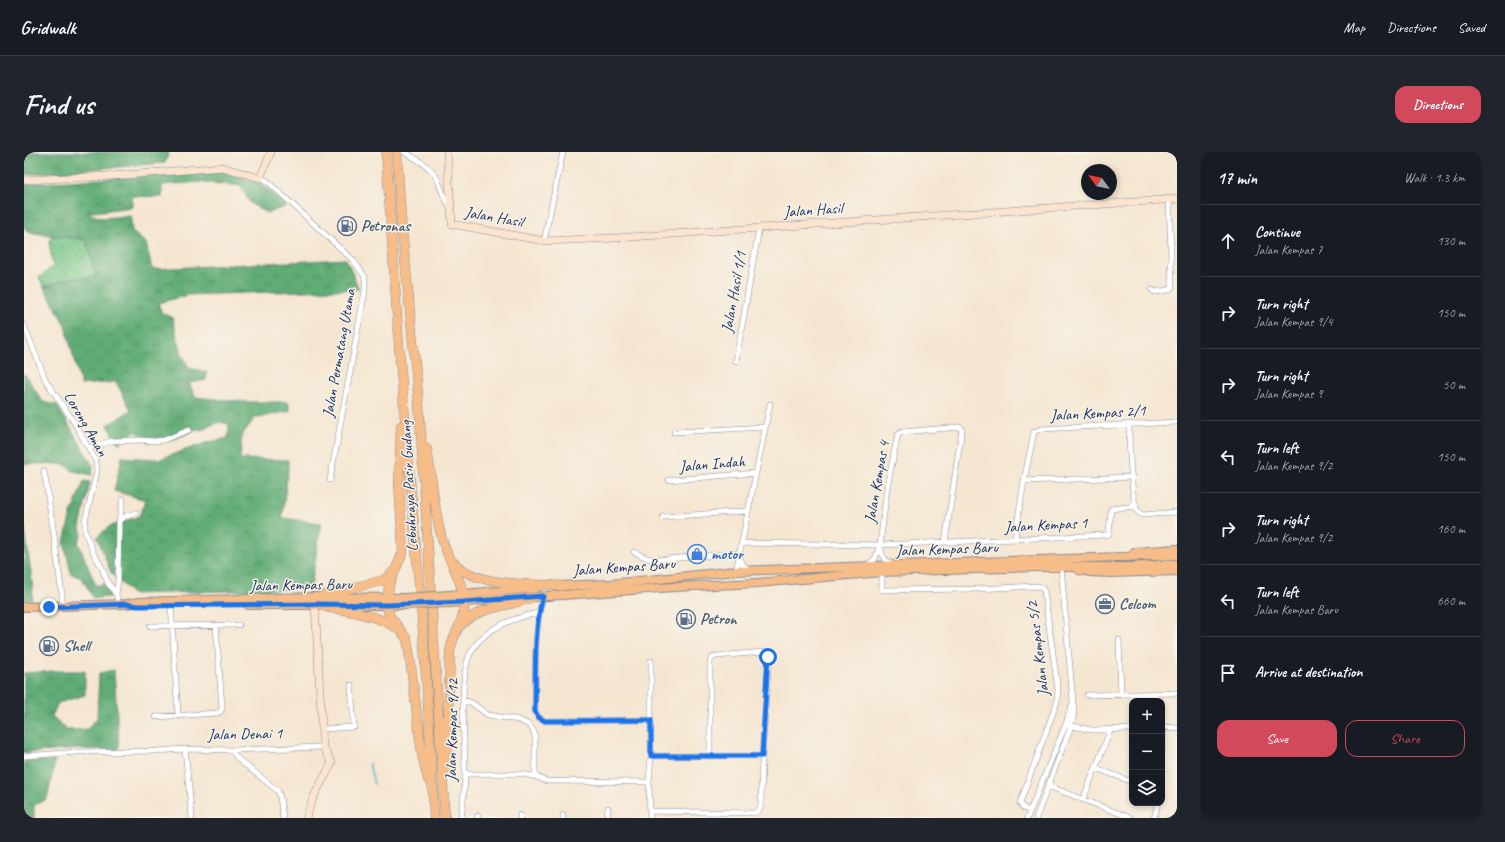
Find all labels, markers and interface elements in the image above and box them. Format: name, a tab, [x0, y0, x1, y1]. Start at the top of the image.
text: Gridwalk	[20, 16, 76, 40]
text: Map	[1344, 19, 1365, 36]
text: Directions	[1387, 19, 1436, 36]
text: Saved	[1458, 19, 1485, 36]
button: Directions	[1395, 86, 1481, 123]
text: Find us	[24, 87, 94, 122]
north arrow	[1081, 164, 1117, 200]
text: 17 min	[1217, 168, 1257, 189]
text: Walk · 1.3 km	[1404, 170, 1465, 186]
street label: Jalan Hasil	[782, 198, 846, 222]
street label: Jalan Hasil	[462, 202, 528, 233]
fuel station icon: Petronas	[336, 215, 358, 237]
place label: Petronas	[361, 216, 411, 236]
text: Continue	[1255, 223, 1300, 242]
icon: ahead	[1217, 230, 1239, 252]
text: 130 m	[1437, 233, 1465, 249]
text: Jalan Kempas 7	[1255, 242, 1323, 258]
street label: Jalan Hasil 1/1	[717, 249, 751, 335]
street label: Jalan Permatang Utama	[318, 286, 360, 420]
text: Turn right	[1255, 295, 1308, 314]
icon: right	[1217, 302, 1239, 324]
text: 150 m	[1437, 305, 1465, 321]
text: Jalan Kempas 9/4	[1255, 314, 1333, 330]
text: Turn right	[1255, 367, 1308, 386]
icon: right	[1217, 374, 1239, 396]
text: 50 m	[1443, 377, 1465, 393]
text: Jalan Kempas 9	[1255, 386, 1323, 402]
street label: Lorong Aman	[59, 388, 113, 461]
street label: Jalan Kempas 2/1	[1049, 400, 1147, 426]
street label: Lebuhraya Pasir Gudang	[396, 419, 422, 552]
street label: Jalan Kempas 4	[860, 438, 894, 526]
text: Turn left	[1255, 439, 1298, 458]
icon: left	[1217, 446, 1239, 468]
text: 150 m	[1437, 449, 1465, 465]
street label: Jalan Indah	[677, 451, 746, 477]
text: Jalan Kempas 9/2	[1255, 458, 1333, 474]
text: Turn right	[1255, 511, 1308, 530]
street label: Jalan Kempas 1	[1003, 513, 1089, 537]
icon: right	[1217, 518, 1239, 540]
text: 160 m	[1437, 521, 1465, 537]
text: Jalan Kempas 9/2	[1255, 530, 1333, 546]
street label: Jalan Kempas Baru	[895, 537, 1000, 561]
shop icon: motor	[686, 543, 708, 565]
place label: motor	[711, 544, 745, 564]
street label: Jalan Kempas Baru	[571, 553, 677, 581]
street label: Jalan Kempas Baru	[249, 574, 353, 596]
text: Turn left	[1255, 583, 1298, 602]
icon: left	[1217, 590, 1239, 612]
office icon: Celcom	[1094, 593, 1116, 615]
text: 660 m	[1437, 593, 1465, 609]
place label: Celcom	[1119, 594, 1157, 614]
route end	[40, 598, 58, 616]
street label: Jalan Kempas 5/2	[1022, 599, 1054, 699]
text: Jalan Kempas Baru	[1255, 602, 1338, 618]
fuel station icon: Petron	[675, 608, 697, 630]
place label: Petron	[700, 609, 738, 629]
fuel station icon: Shell	[38, 635, 60, 657]
place label: Shell	[63, 636, 93, 656]
route start	[759, 648, 777, 666]
icon: arrive	[1217, 662, 1239, 684]
text: Arrive at destination	[1255, 663, 1362, 682]
street label: Jalan Kempas 9/12	[441, 677, 463, 783]
map controls	[1129, 698, 1165, 806]
button: +	[1129, 698, 1165, 734]
button: Save	[1217, 720, 1337, 757]
button: Share	[1345, 720, 1465, 757]
street label: Jalan Denai 1	[207, 723, 283, 745]
button: −	[1129, 734, 1165, 770]
button: layers	[1129, 770, 1165, 806]

